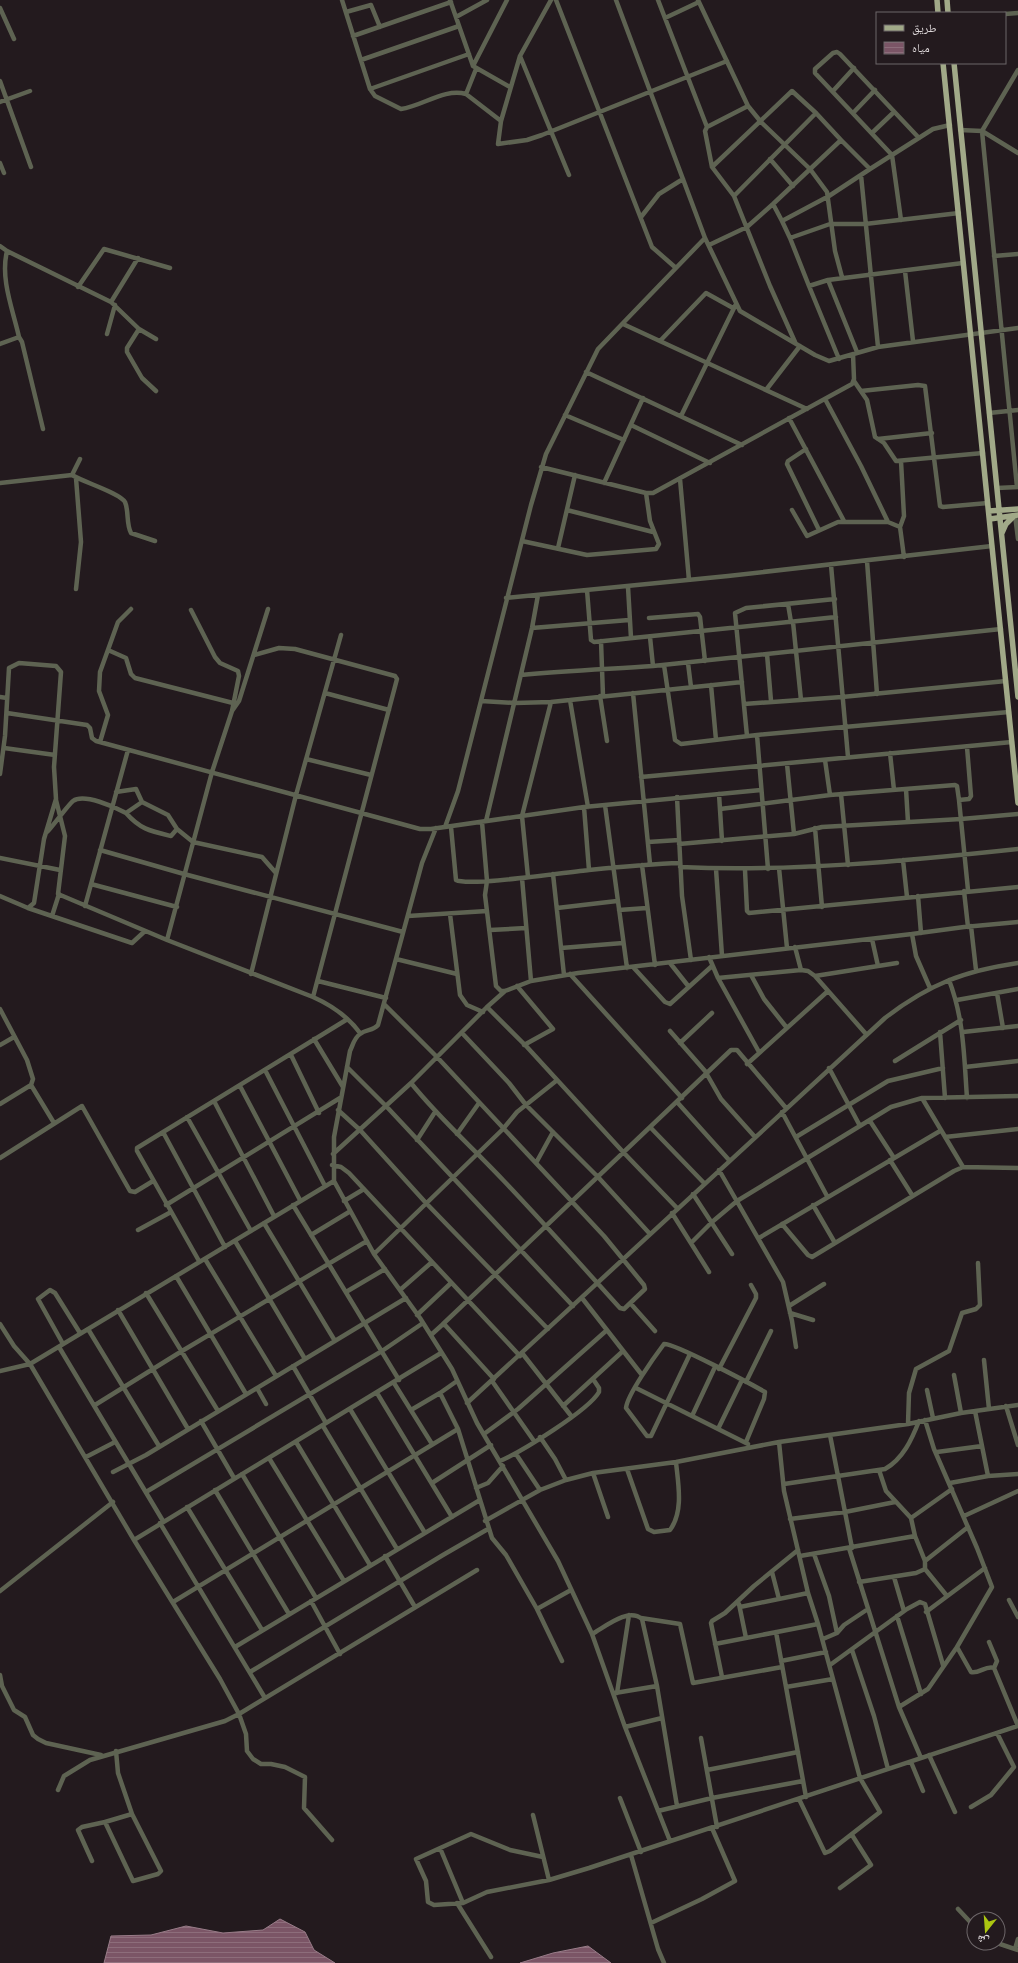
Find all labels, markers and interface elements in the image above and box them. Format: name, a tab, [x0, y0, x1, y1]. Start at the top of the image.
legend	[876, 12, 1006, 64]
text: طريق	[912, 20, 937, 35]
text: مياه	[912, 40, 930, 55]
north arrow	[966, 1911, 1006, 1951]
text: ش	[975, 1931, 991, 1949]

